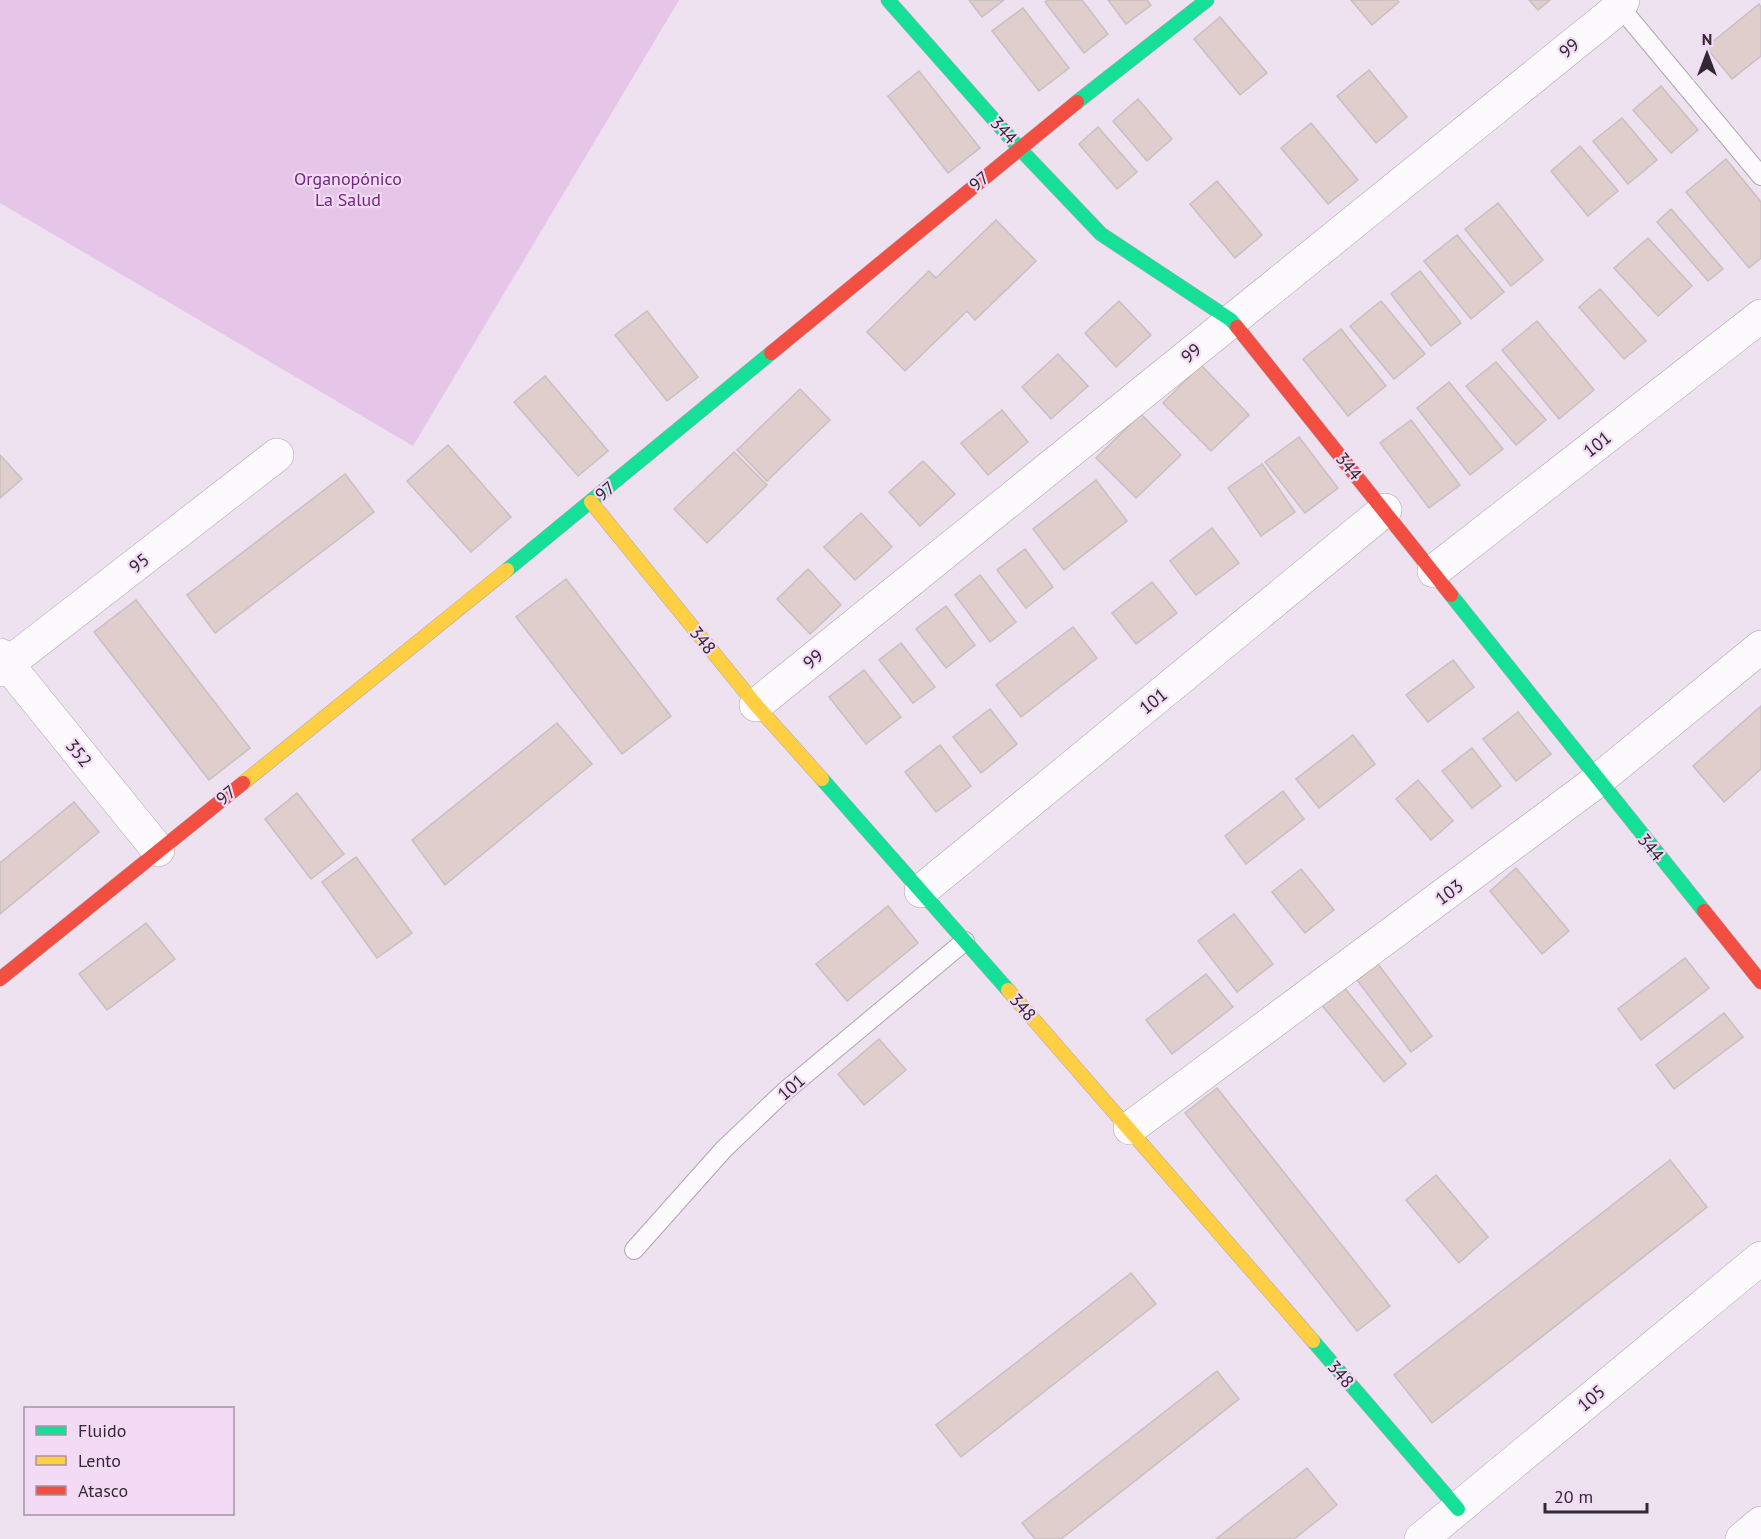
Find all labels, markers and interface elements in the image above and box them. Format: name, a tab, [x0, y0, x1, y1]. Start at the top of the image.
north arrow	[1677, 24, 1737, 84]
text: N	[1702, 29, 1712, 49]
street label: 99	[1554, 33, 1584, 63]
street label: 344	[986, 111, 1023, 149]
street label: 97	[964, 166, 994, 196]
park label: Organopónico La Salud	[294, 167, 402, 211]
street label: 99	[1176, 338, 1206, 368]
street label: 101	[1578, 426, 1616, 462]
street label: 344	[1331, 447, 1367, 485]
street label: 97	[590, 476, 620, 506]
street label: 95	[124, 548, 154, 578]
street label: 348	[685, 621, 721, 659]
street label: 99	[798, 644, 828, 674]
street label: 101	[1134, 683, 1172, 719]
street label: 352	[61, 734, 97, 772]
street label: 97	[211, 780, 241, 810]
street label: 344	[1633, 828, 1669, 866]
street label: 103	[1430, 874, 1468, 910]
street label: 348	[1005, 988, 1041, 1026]
street label: 101	[772, 1069, 810, 1105]
street label: 348	[1323, 1355, 1359, 1393]
street label: 105	[1572, 1380, 1610, 1416]
legend	[24, 1407, 234, 1515]
text: Fluido	[78, 1419, 126, 1442]
text: Lento	[78, 1449, 121, 1472]
scale bar	[1545, 1476, 1647, 1514]
text: Atasco	[78, 1479, 128, 1502]
text: 20 m	[1554, 1485, 1593, 1508]

